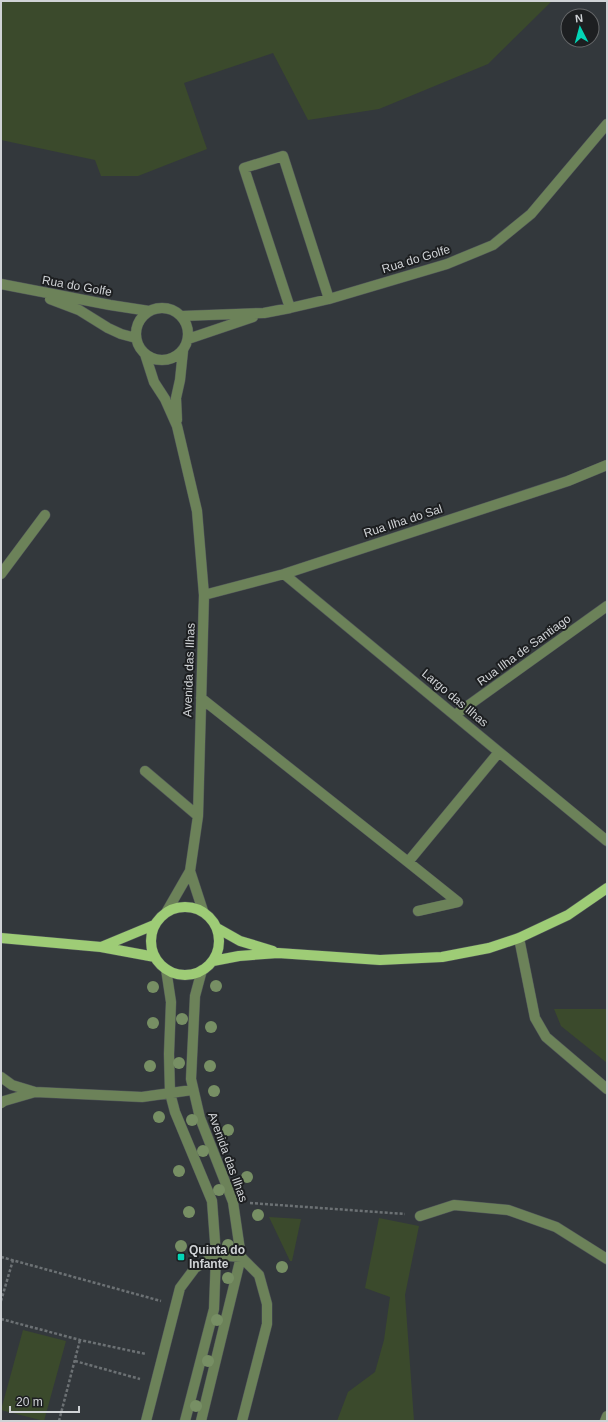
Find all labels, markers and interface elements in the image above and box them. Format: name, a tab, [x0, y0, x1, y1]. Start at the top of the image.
north arrow	[560, 8, 600, 48]
text: N	[574, 12, 584, 24]
street label: Rua do Golfe	[380, 242, 452, 276]
street label: Rua do Golfe	[41, 273, 113, 299]
street label: Rua Ilha do Sal	[362, 502, 444, 540]
street label: Rua Ilha de Santiago	[475, 611, 574, 689]
street label: Avenida das Ilhas	[180, 623, 198, 717]
street label: Largo das Ilhas	[419, 666, 491, 730]
street label: Avenida das Ilhas	[205, 1110, 251, 1204]
place label: Quinta do Infante	[189, 1243, 245, 1271]
marker: Quinta do Infante	[176, 1252, 186, 1262]
scale bar	[10, 1388, 79, 1414]
text: 20 m	[16, 1395, 43, 1409]

